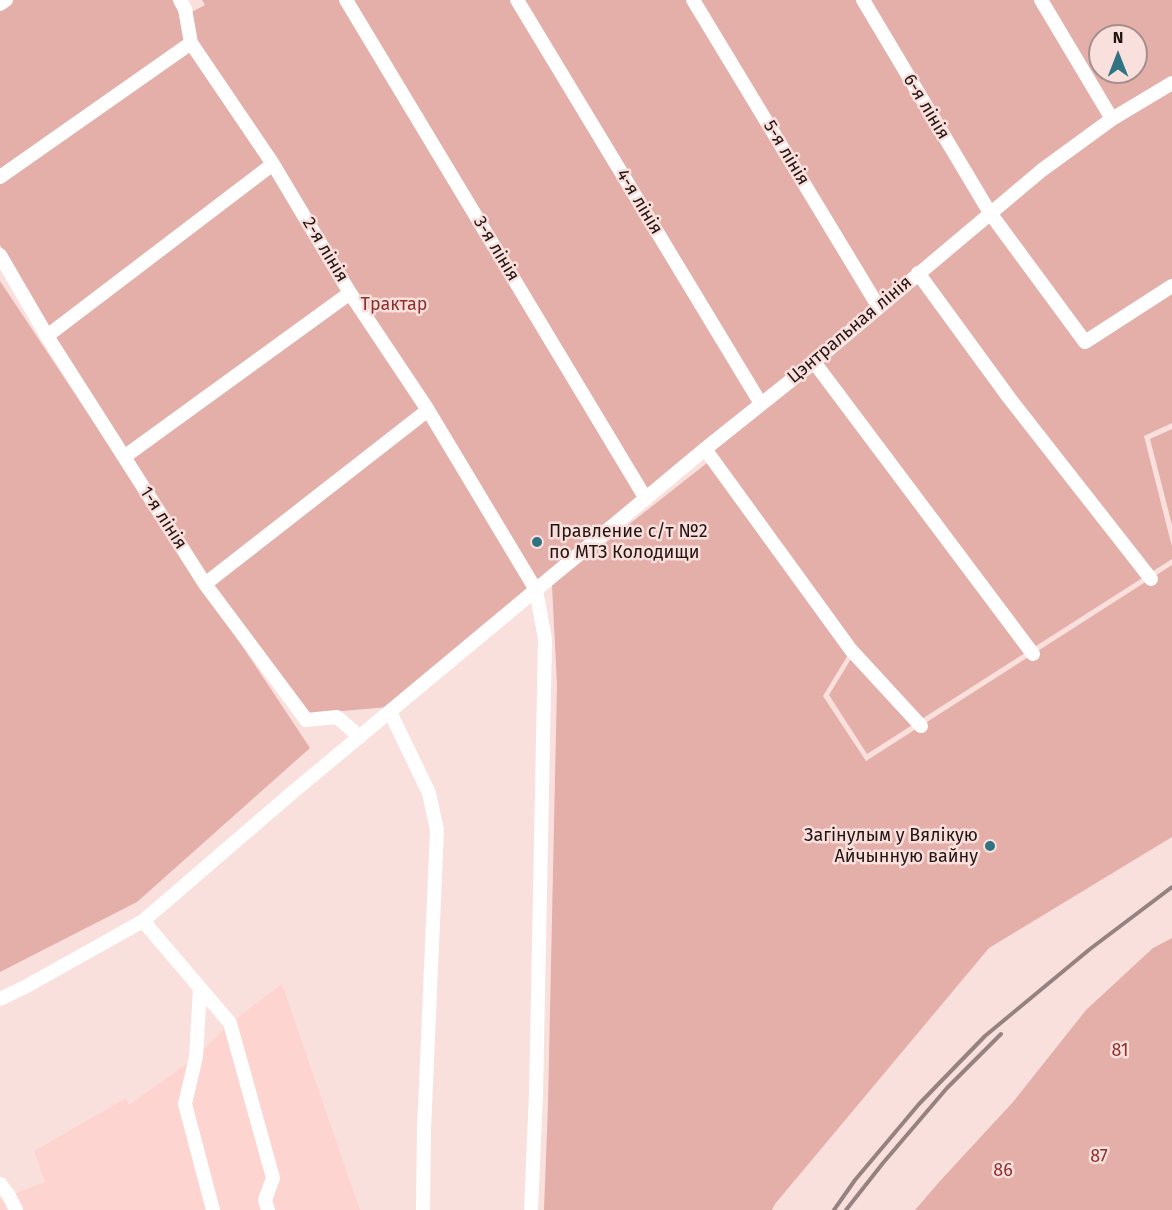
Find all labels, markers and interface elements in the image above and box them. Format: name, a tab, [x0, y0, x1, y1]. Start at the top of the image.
north arrow	[1088, 24, 1148, 84]
text: N	[1113, 28, 1123, 47]
street label: 6-я лінія	[898, 70, 954, 144]
street label: 5-я лінія	[758, 117, 814, 189]
street label: 4-я лінія	[611, 165, 667, 239]
street label: 3-я лінія	[468, 213, 524, 285]
street label: 2-я лінія	[297, 214, 353, 286]
street label: Цэнтральная лінія	[783, 272, 917, 388]
park label: Трактар	[361, 294, 427, 316]
street label: 1-я лінія	[135, 483, 191, 553]
place label: Правление с/т №2 по МТЗ Колодищи	[549, 521, 708, 564]
marker: Правление с/т №2 по МТЗ Колодищи	[530, 535, 544, 549]
place label: Загінулым у Вялікую Айчынную вайну	[804, 825, 978, 868]
marker: Загінулым у Вялікую Айчынную вайну	[983, 839, 997, 853]
park label: 81	[1111, 1040, 1129, 1062]
park label: 87	[1090, 1146, 1108, 1168]
park label: 86	[993, 1160, 1013, 1182]

